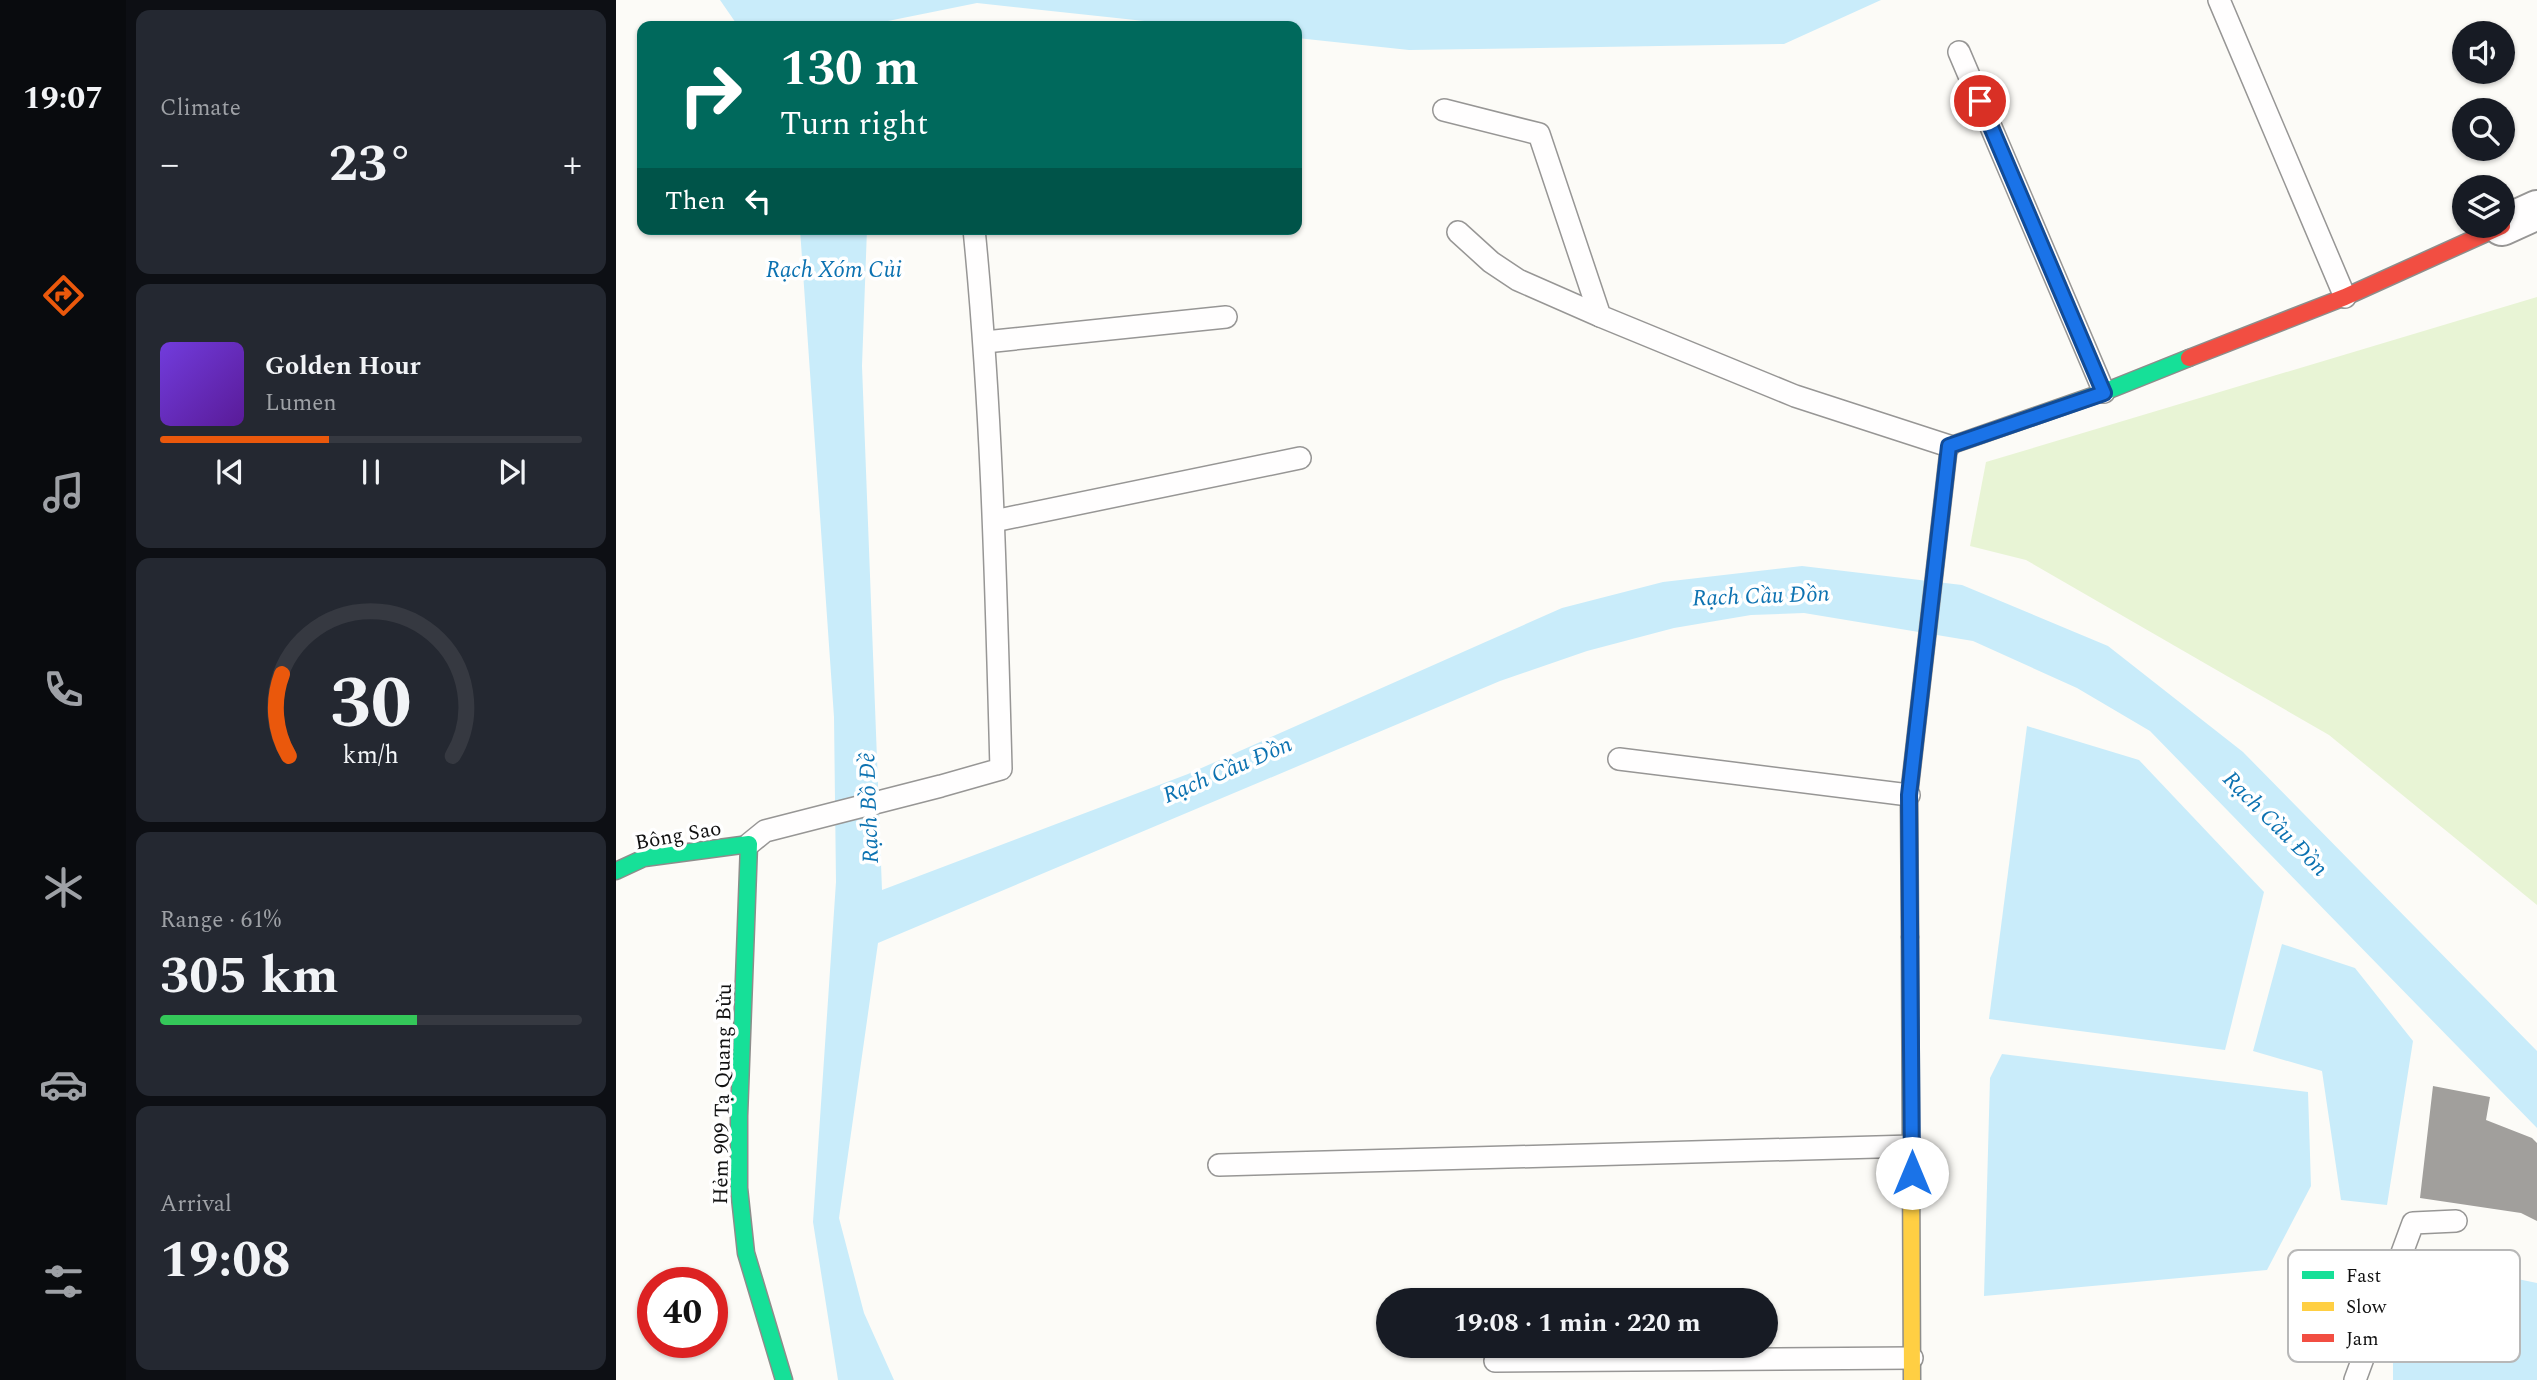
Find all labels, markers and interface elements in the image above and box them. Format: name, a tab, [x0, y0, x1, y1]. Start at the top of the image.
map controls	[2452, 21, 2515, 238]
button: sound	[2452, 21, 2515, 84]
text: 130 m	[780, 32, 919, 107]
icon: right	[665, 49, 756, 140]
pin	[1950, 71, 2010, 131]
text: 19:07	[23, 74, 103, 123]
icon: arrive	[1961, 82, 1999, 120]
text: Climate	[160, 91, 241, 126]
button: search	[2452, 98, 2515, 161]
text: Turn right	[780, 100, 928, 149]
text: 23°	[329, 125, 413, 204]
text: −	[160, 136, 179, 194]
text: +	[563, 136, 582, 194]
button: layers	[2452, 175, 2515, 238]
text: Then	[665, 181, 725, 221]
icon: left	[739, 182, 777, 220]
water label: Rạch Xóm Củi	[766, 253, 902, 288]
icon: directions	[39, 271, 88, 320]
text: Golden Hour	[265, 346, 421, 386]
text: Lumen	[265, 386, 337, 421]
icon: previous	[211, 453, 249, 491]
icon: pause	[352, 453, 390, 491]
icon: next	[493, 453, 531, 491]
icon: music	[39, 468, 88, 517]
water label: Rạch Cầu Đồn	[1692, 577, 1830, 616]
text: 30	[330, 649, 412, 760]
icon: phone	[39, 665, 88, 714]
water label: Rạch Cầu Đồn	[1157, 727, 1298, 813]
text: km/h	[343, 737, 399, 775]
water label: Rạch Bồ Đề	[850, 751, 889, 864]
water label: Rạch Cầu Đồn	[2214, 763, 2336, 885]
street label: Bông Sao	[632, 813, 724, 859]
icon: climate	[39, 863, 88, 912]
text: Range · 61%	[160, 903, 281, 938]
text: 305 km	[160, 937, 339, 1016]
street label: Hẻm 909 Tạ Quang Bửu	[705, 983, 741, 1205]
icon: car	[39, 1060, 88, 1109]
position arrow	[1875, 1136, 1949, 1210]
text: Arrival	[160, 1187, 232, 1222]
text: 19:08	[160, 1221, 291, 1300]
legend	[2288, 1250, 2520, 1362]
icon: filters	[39, 1257, 88, 1306]
text: Fast	[2346, 1262, 2382, 1291]
speed limit sign: 40	[637, 1267, 728, 1358]
text: Slow	[2346, 1293, 2387, 1322]
text: 19:08 · 1 min · 220 m	[1453, 1303, 1701, 1343]
text: Jam	[2346, 1325, 2378, 1354]

